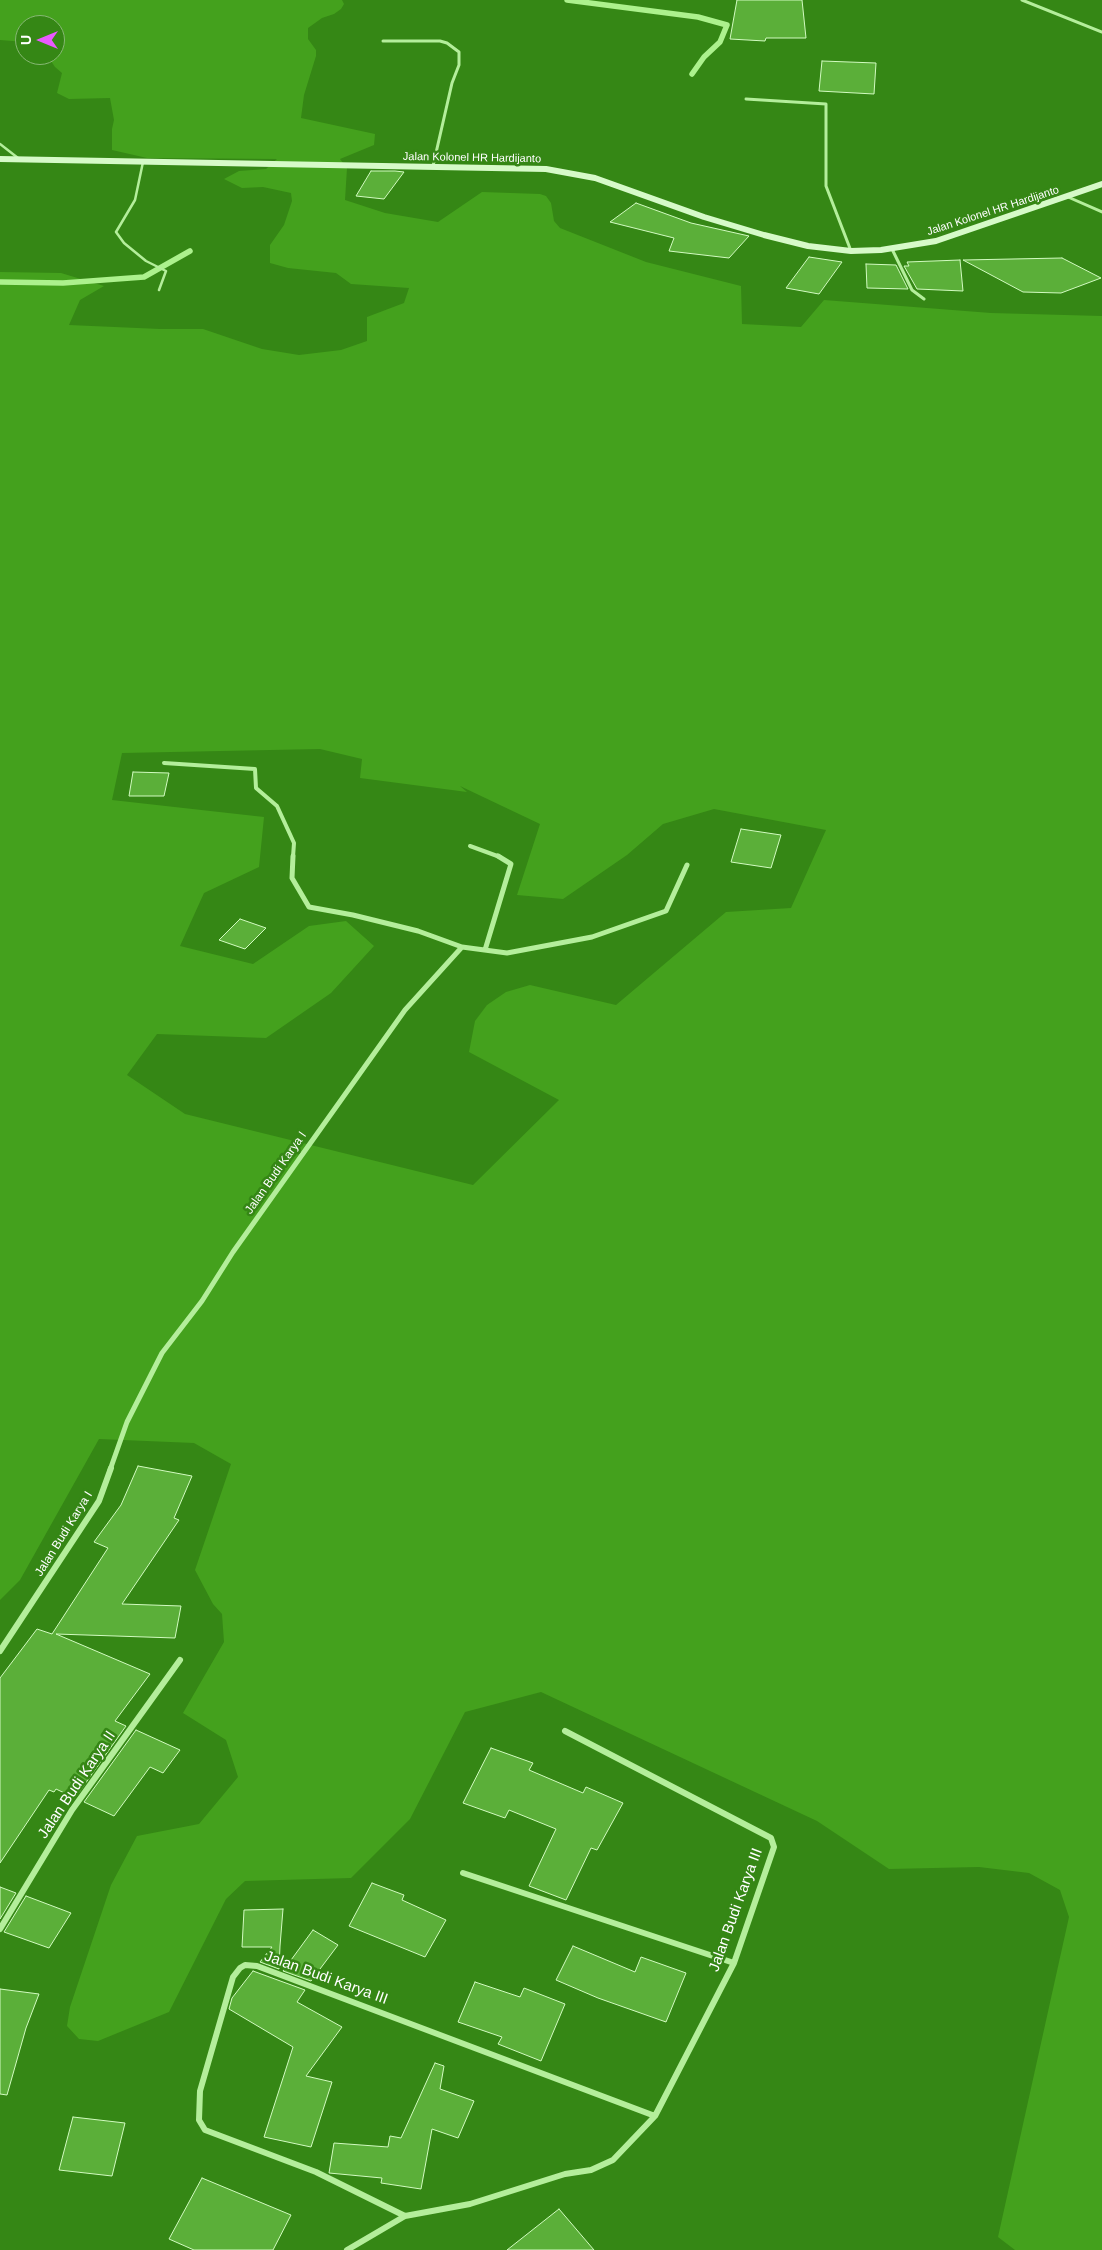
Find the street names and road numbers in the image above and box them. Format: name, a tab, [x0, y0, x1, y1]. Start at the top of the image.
street label: Jalan Kolonel HR Hardijanto	[403, 150, 541, 166]
street label: Jalan Kolonel HR Hardijanto	[925, 183, 1061, 239]
street label: Jalan Budi Karya I	[242, 1129, 310, 1217]
street label: Jalan Budi Karya I	[32, 1489, 96, 1579]
street label: Jalan Budi Karya II	[34, 1728, 120, 1842]
street label: Jalan Budi Karya III	[705, 1846, 767, 1974]
street label: Jalan Budi Karya III	[262, 1947, 390, 2009]

